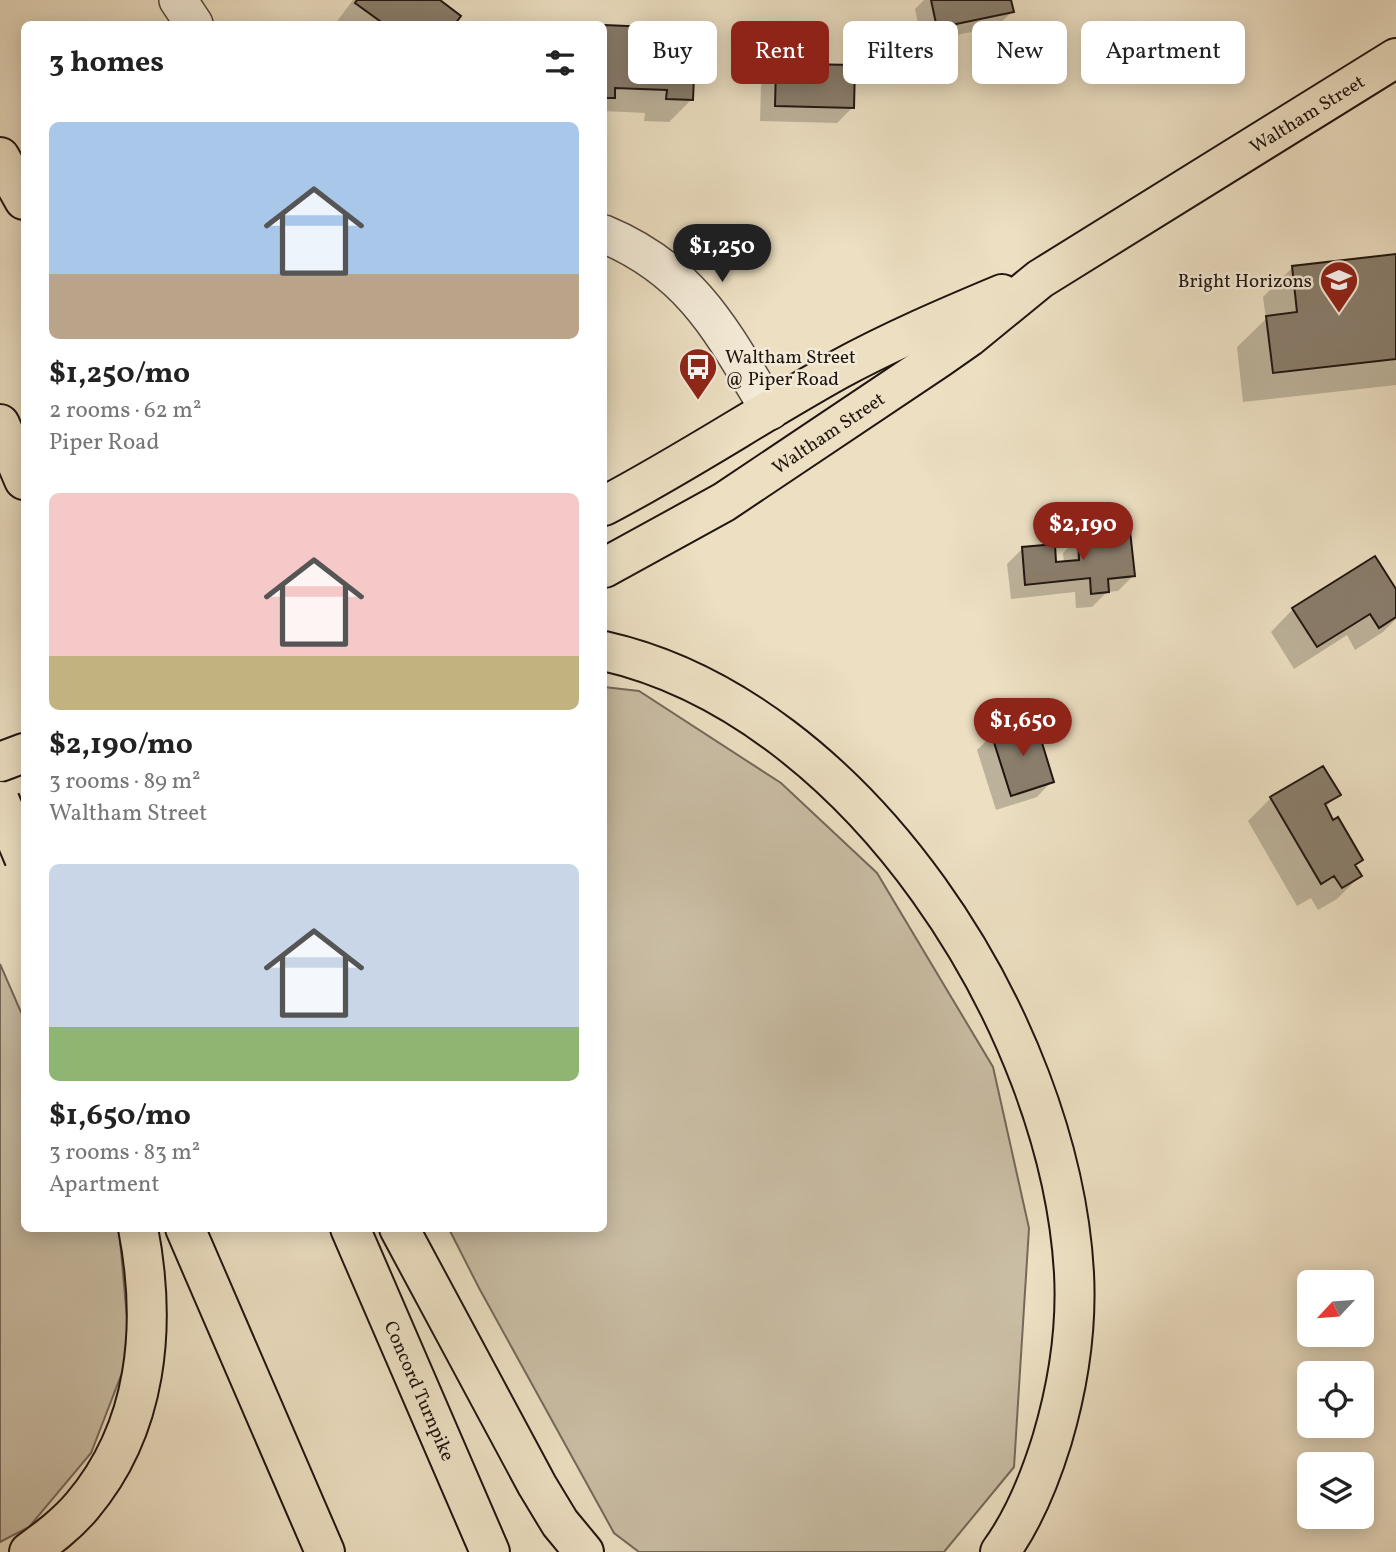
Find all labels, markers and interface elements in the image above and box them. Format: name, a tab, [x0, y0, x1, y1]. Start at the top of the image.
chip: Buy	[628, 21, 717, 84]
chip: Rent	[731, 21, 829, 84]
chip: Filters	[843, 21, 958, 84]
chip: New	[972, 21, 1067, 84]
chip: Apartment	[1081, 21, 1245, 84]
text: 3 homes	[49, 42, 164, 84]
icon: filters	[541, 44, 579, 82]
street label: Waltham Street	[1245, 69, 1371, 161]
icon: home	[251, 168, 377, 294]
pin: $1,250	[665, 224, 779, 284]
text: $1,250	[689, 231, 755, 263]
school or university icon: Bright Horizons	[1318, 259, 1360, 314]
place label: Bright Horizons	[1178, 269, 1312, 295]
place label: Waltham Street @ Piper Road	[725, 345, 856, 393]
bus stop icon: Waltham Street @ Piper Road	[677, 346, 719, 401]
text: $1,250/mo	[49, 353, 190, 395]
street label: Waltham Street	[767, 387, 891, 481]
text: 2 rooms · 62 m²	[49, 395, 201, 427]
text: Piper Road	[49, 427, 160, 459]
pin: $2,190	[1026, 503, 1140, 562]
text: $2,190	[1049, 509, 1117, 541]
icon: home	[251, 539, 377, 665]
pin: $1,650	[966, 698, 1080, 758]
text: $1,650	[990, 705, 1056, 737]
text: $2,190/mo	[49, 724, 193, 766]
text: 3 rooms · 89 m²	[49, 766, 201, 798]
text: Waltham Street	[49, 798, 207, 830]
icon: home	[251, 910, 377, 1036]
text: $1,650/mo	[49, 1095, 191, 1137]
text: 3 rooms · 83 m²	[49, 1137, 200, 1169]
text: Apartment	[49, 1169, 160, 1201]
north arrow	[1297, 1270, 1374, 1348]
map controls	[1297, 1270, 1374, 1529]
street label: Concord Turnpike	[377, 1317, 460, 1465]
button: locate	[1297, 1361, 1374, 1438]
button: layers	[1297, 1452, 1374, 1529]

